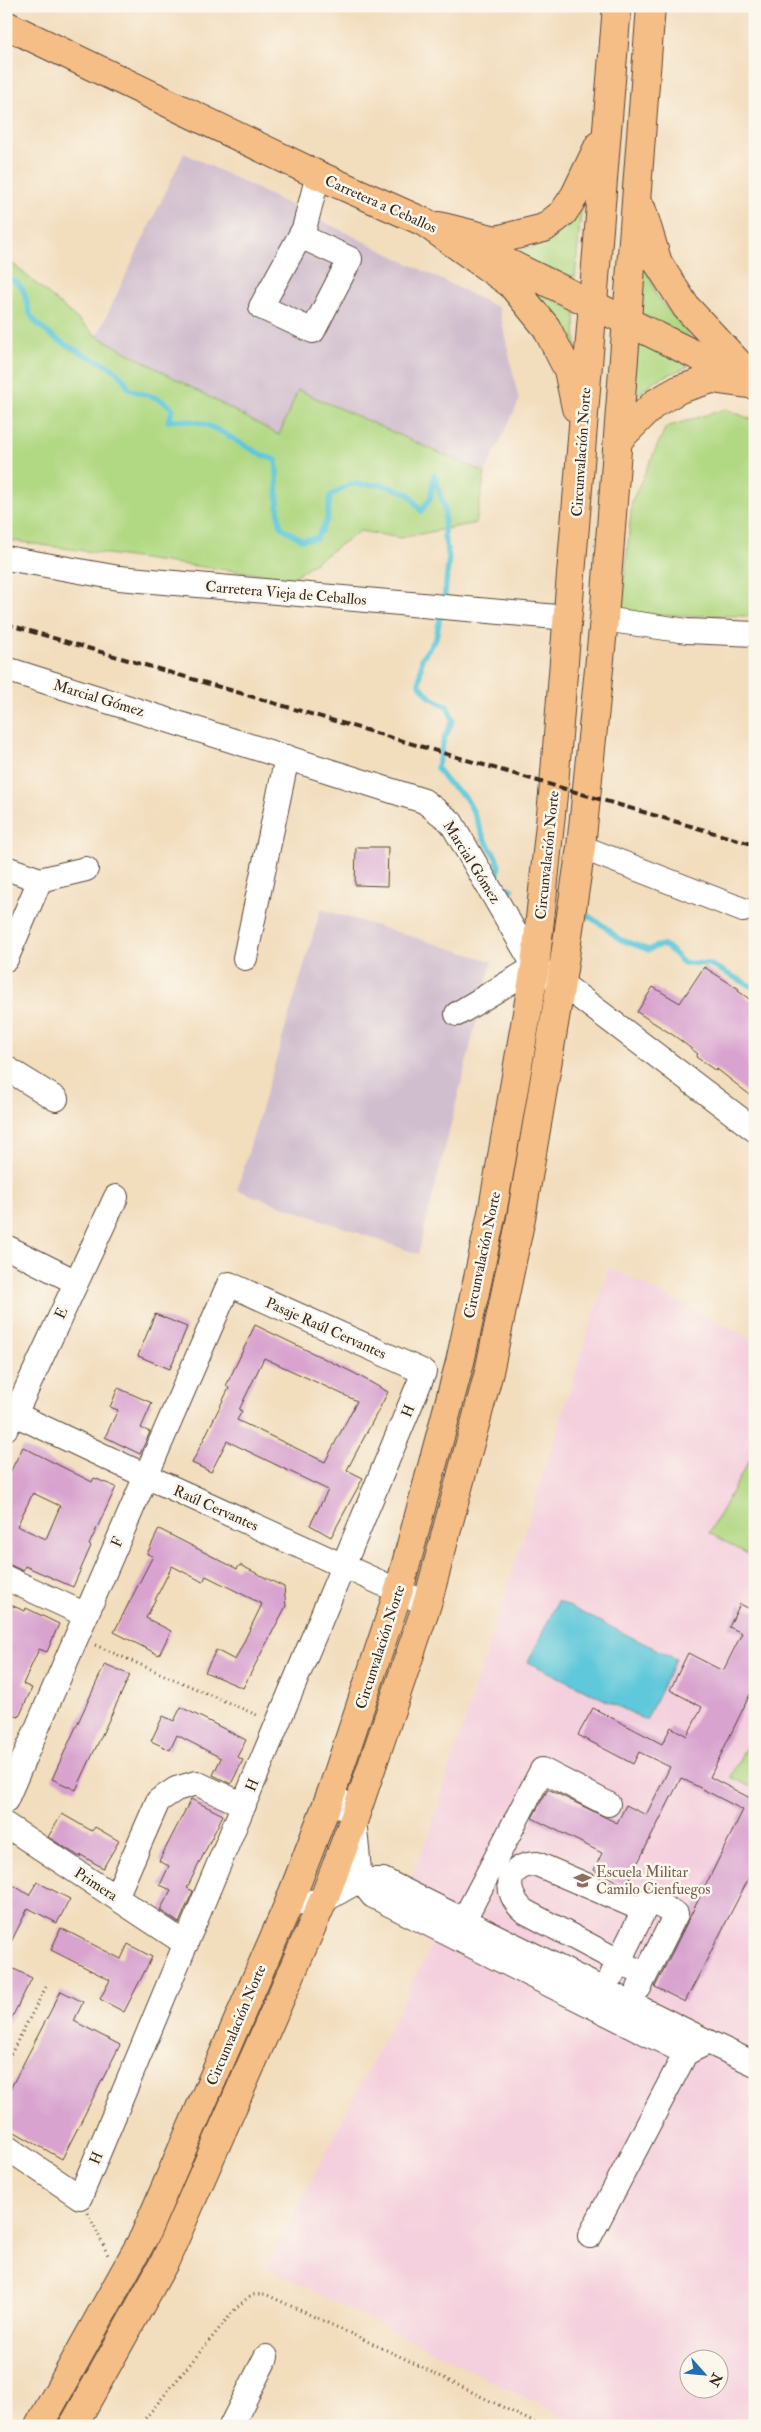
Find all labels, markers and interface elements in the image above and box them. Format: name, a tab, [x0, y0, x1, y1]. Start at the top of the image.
street label: Carretera a Ceballos	[322, 171, 440, 238]
street label: Circunvalación Norte	[568, 387, 595, 517]
street label: Carretera Vieja de Ceballos	[205, 577, 367, 610]
street label: Marcial Gómez	[51, 676, 147, 721]
street label: Circunvalación Norte	[531, 790, 564, 920]
street label: Marcial Gómez	[439, 817, 505, 907]
street label: Circunvalación Norte	[460, 1190, 505, 1320]
street label: Pasaje Raúl Cervantes	[263, 1293, 389, 1364]
street label: E	[51, 1304, 72, 1322]
street label: H	[397, 1402, 420, 1420]
street label: Raúl Cervantes	[170, 1481, 261, 1536]
street label: F	[107, 1534, 128, 1550]
street label: Circunvalación Norte	[351, 1583, 410, 1712]
street label: H	[241, 1776, 264, 1795]
street label: Primera	[70, 1863, 122, 1906]
place label: Escuela Militar Camilo Cienfuegos	[596, 1863, 710, 1899]
school or university icon: Escuela Militar Camilo Cienfuegos	[572, 1871, 592, 1891]
street label: Circunvalación Norte	[202, 1962, 270, 2088]
street label: H	[85, 2149, 108, 2168]
north arrow	[678, 2350, 728, 2400]
text: N	[705, 2369, 726, 2390]

